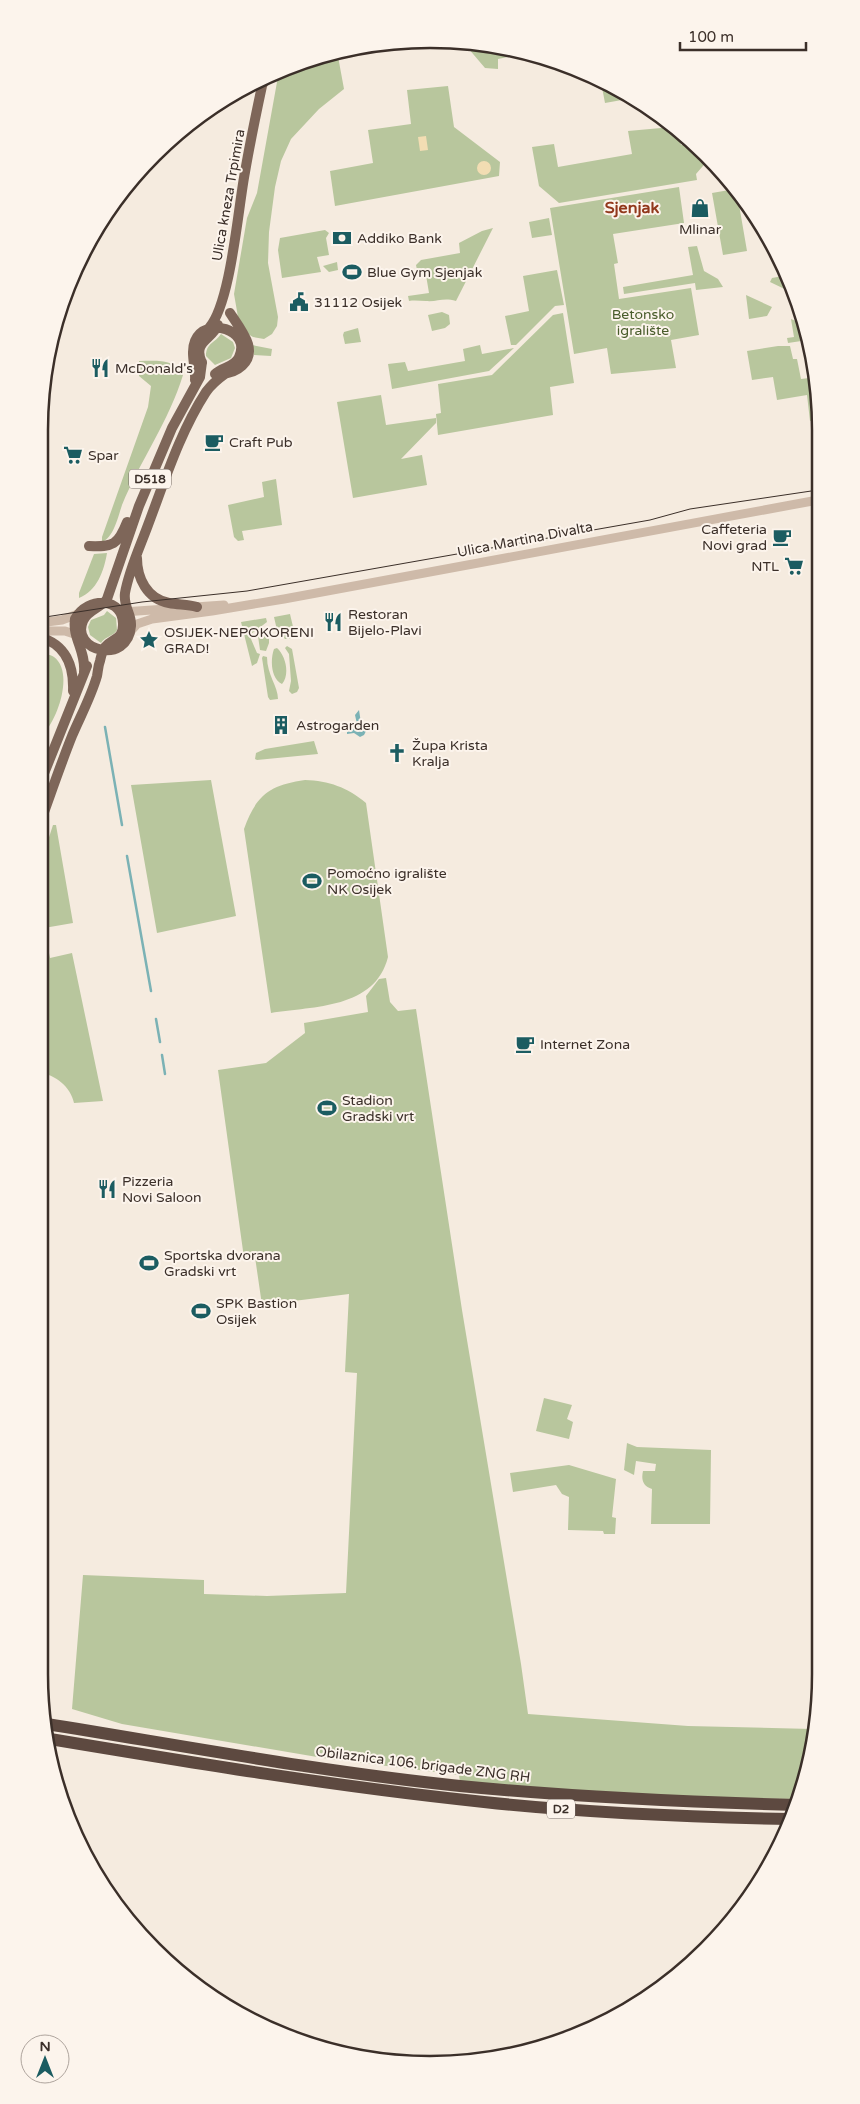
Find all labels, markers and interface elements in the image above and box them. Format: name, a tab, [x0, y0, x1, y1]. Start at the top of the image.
scale bar	[680, 20, 806, 52]
text: 100 m	[688, 28, 734, 46]
street label: Ulica kneza Trpimira	[208, 128, 248, 262]
shop icon: Mlinar	[689, 197, 711, 219]
district label: Sjenjak	[605, 198, 659, 218]
place label: Mlinar	[679, 221, 722, 238]
bank icon: Addiko Bank	[331, 227, 353, 249]
place label: Addiko Bank	[357, 230, 442, 247]
sports icon: Blue Gym Sjenjak	[341, 261, 363, 283]
place label: Blue Gym Sjenjak	[367, 264, 483, 281]
public building icon: 31112 Osijek	[288, 291, 310, 313]
place label: 31112 Osijek	[314, 294, 403, 311]
park label: Betonsko igralište	[612, 306, 674, 339]
restaurant icon: McDonald's	[89, 357, 111, 379]
place label: McDonald's	[115, 360, 193, 377]
cafe icon: Craft Pub	[203, 431, 225, 453]
place label: Craft Pub	[229, 434, 293, 451]
supermarket icon: Spar	[62, 444, 84, 466]
place label: Spar	[88, 447, 119, 464]
road number: D518	[129, 469, 171, 488]
street label: Ulica Martina Divalta	[456, 518, 594, 561]
place label: Caffeteria Novi grad	[701, 521, 767, 554]
cafe icon: Caffeteria Novi grad	[771, 526, 793, 548]
supermarket icon: NTL	[783, 555, 805, 577]
place label: NTL	[751, 558, 779, 575]
place label: Restoran Bijelo-Plavi	[348, 606, 422, 639]
restaurant icon: Restoran Bijelo-Plavi	[322, 611, 344, 633]
place label: OSIJEK-NEPOKORENI GRAD!	[164, 624, 314, 657]
place icon: OSIJEK-NEPOKORENI GRAD!	[138, 629, 160, 651]
building icon: Astrogarden	[270, 714, 292, 736]
place label: Astrogarden	[296, 717, 379, 734]
place label: Župa Krista Kralja	[412, 737, 488, 770]
church icon: Župa Krista Kralja	[386, 742, 408, 764]
place label: Pomoćno igralište NK Osijek	[327, 865, 447, 898]
sports icon: Pomoćno igralište NK Osijek	[301, 870, 323, 892]
cafe icon: Internet Zona	[514, 1033, 536, 1055]
place label: Internet Zona	[540, 1036, 630, 1053]
place label: Stadion Gradski vrt	[342, 1092, 415, 1125]
sports icon: Stadion Gradski vrt	[316, 1097, 338, 1119]
place label: Pizzeria Novi Saloon	[122, 1173, 202, 1206]
restaurant icon: Pizzeria Novi Saloon	[96, 1178, 118, 1200]
place label: Sportska dvorana Gradski vrt	[164, 1247, 281, 1280]
sports icon: Sportska dvorana Gradski vrt	[138, 1252, 160, 1274]
place label: SPK Bastion Osijek	[216, 1295, 297, 1328]
sports icon: SPK Bastion Osijek	[190, 1300, 212, 1322]
street label: Obilaznica 106. brigade ZNG RH	[315, 1743, 531, 1786]
road number: D2	[547, 1800, 575, 1818]
north arrow	[20, 2034, 70, 2084]
text: N	[39, 2038, 51, 2055]

